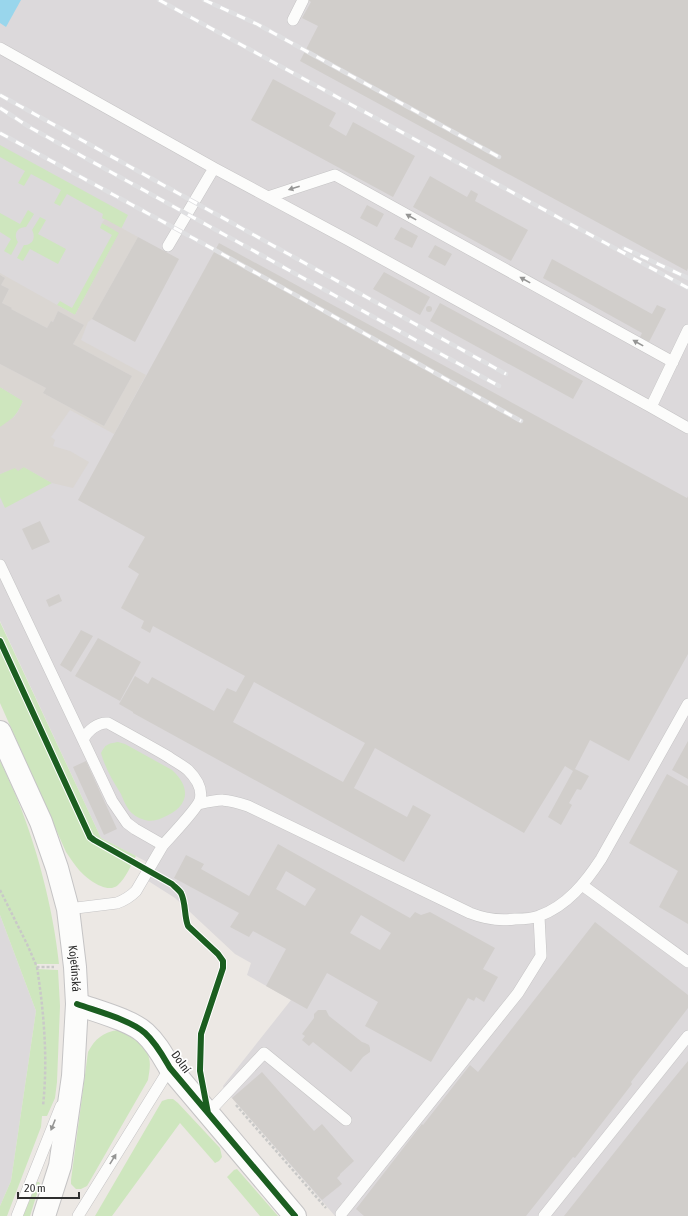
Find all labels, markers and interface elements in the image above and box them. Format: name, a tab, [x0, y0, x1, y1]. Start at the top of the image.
one-way arrow	[288, 185, 300, 191]
one-way arrow	[405, 213, 417, 220]
one-way arrow	[519, 276, 531, 283]
one-way arrow	[633, 339, 644, 346]
street label: Kojetínská	[65, 945, 83, 992]
street label: Dolní	[168, 1048, 194, 1076]
one-way arrow	[50, 1120, 56, 1132]
one-way arrow	[110, 1153, 117, 1165]
scale bar	[18, 1174, 79, 1200]
text: 20 m	[24, 1181, 46, 1195]

